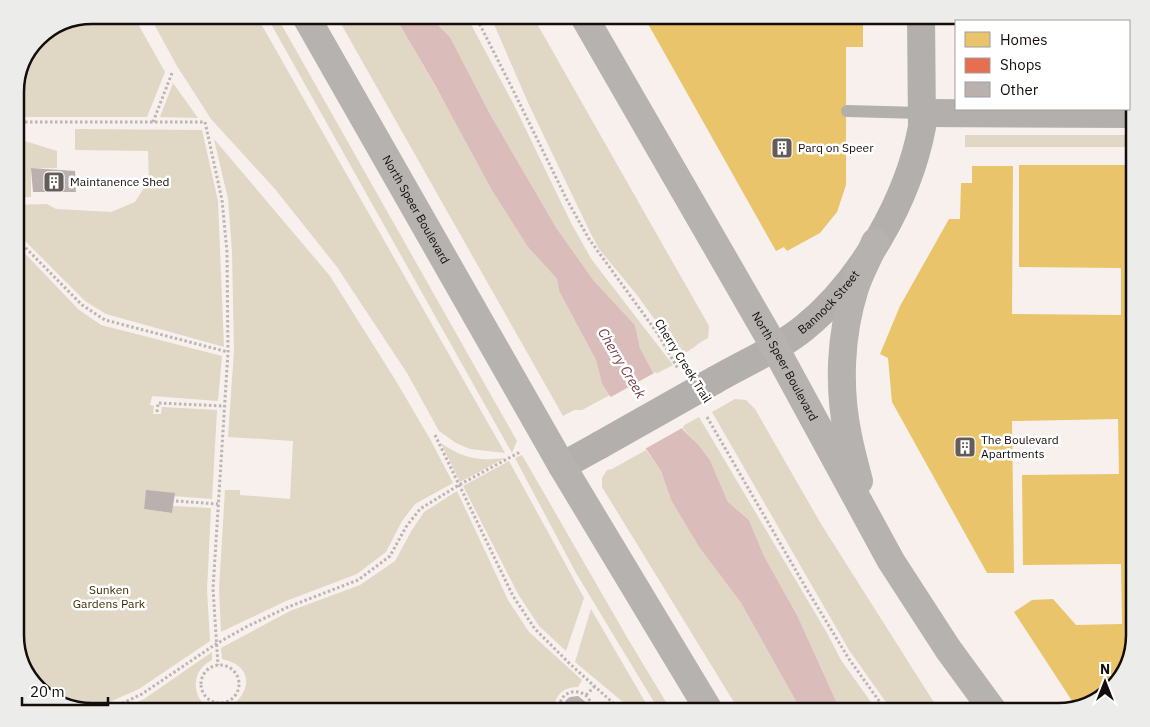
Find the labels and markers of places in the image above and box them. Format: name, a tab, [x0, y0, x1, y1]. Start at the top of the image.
building icon: Parq on Speer	[770, 136, 794, 160]
place label: Parq on Speer	[798, 140, 874, 155]
building icon: Maintanence Shed	[42, 170, 66, 194]
place label: Maintanence Shed	[70, 174, 170, 189]
place label: The Boulevard Apartments	[981, 432, 1059, 461]
building icon: The Boulevard Apartments	[953, 435, 977, 459]

